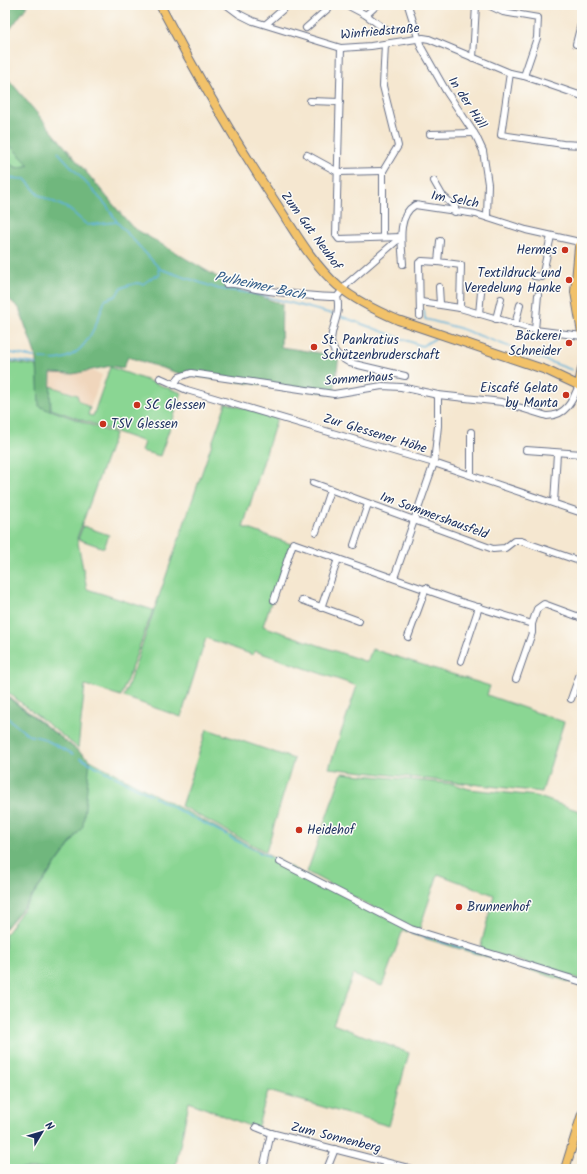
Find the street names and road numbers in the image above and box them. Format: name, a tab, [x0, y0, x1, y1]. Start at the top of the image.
street label: Winfriedstraße	[340, 18, 421, 46]
street label: In der Hüll	[442, 72, 492, 134]
street label: Im Selch	[429, 185, 481, 215]
street label: Zum Gut Neuhof	[275, 187, 347, 276]
street label: Sommerhaus	[324, 366, 394, 392]
street label: Zur Glessener Höhe	[321, 408, 430, 460]
street label: Im Sommershausfeld	[377, 487, 492, 546]
street label: Zum Sonnenberg	[289, 1117, 383, 1159]

